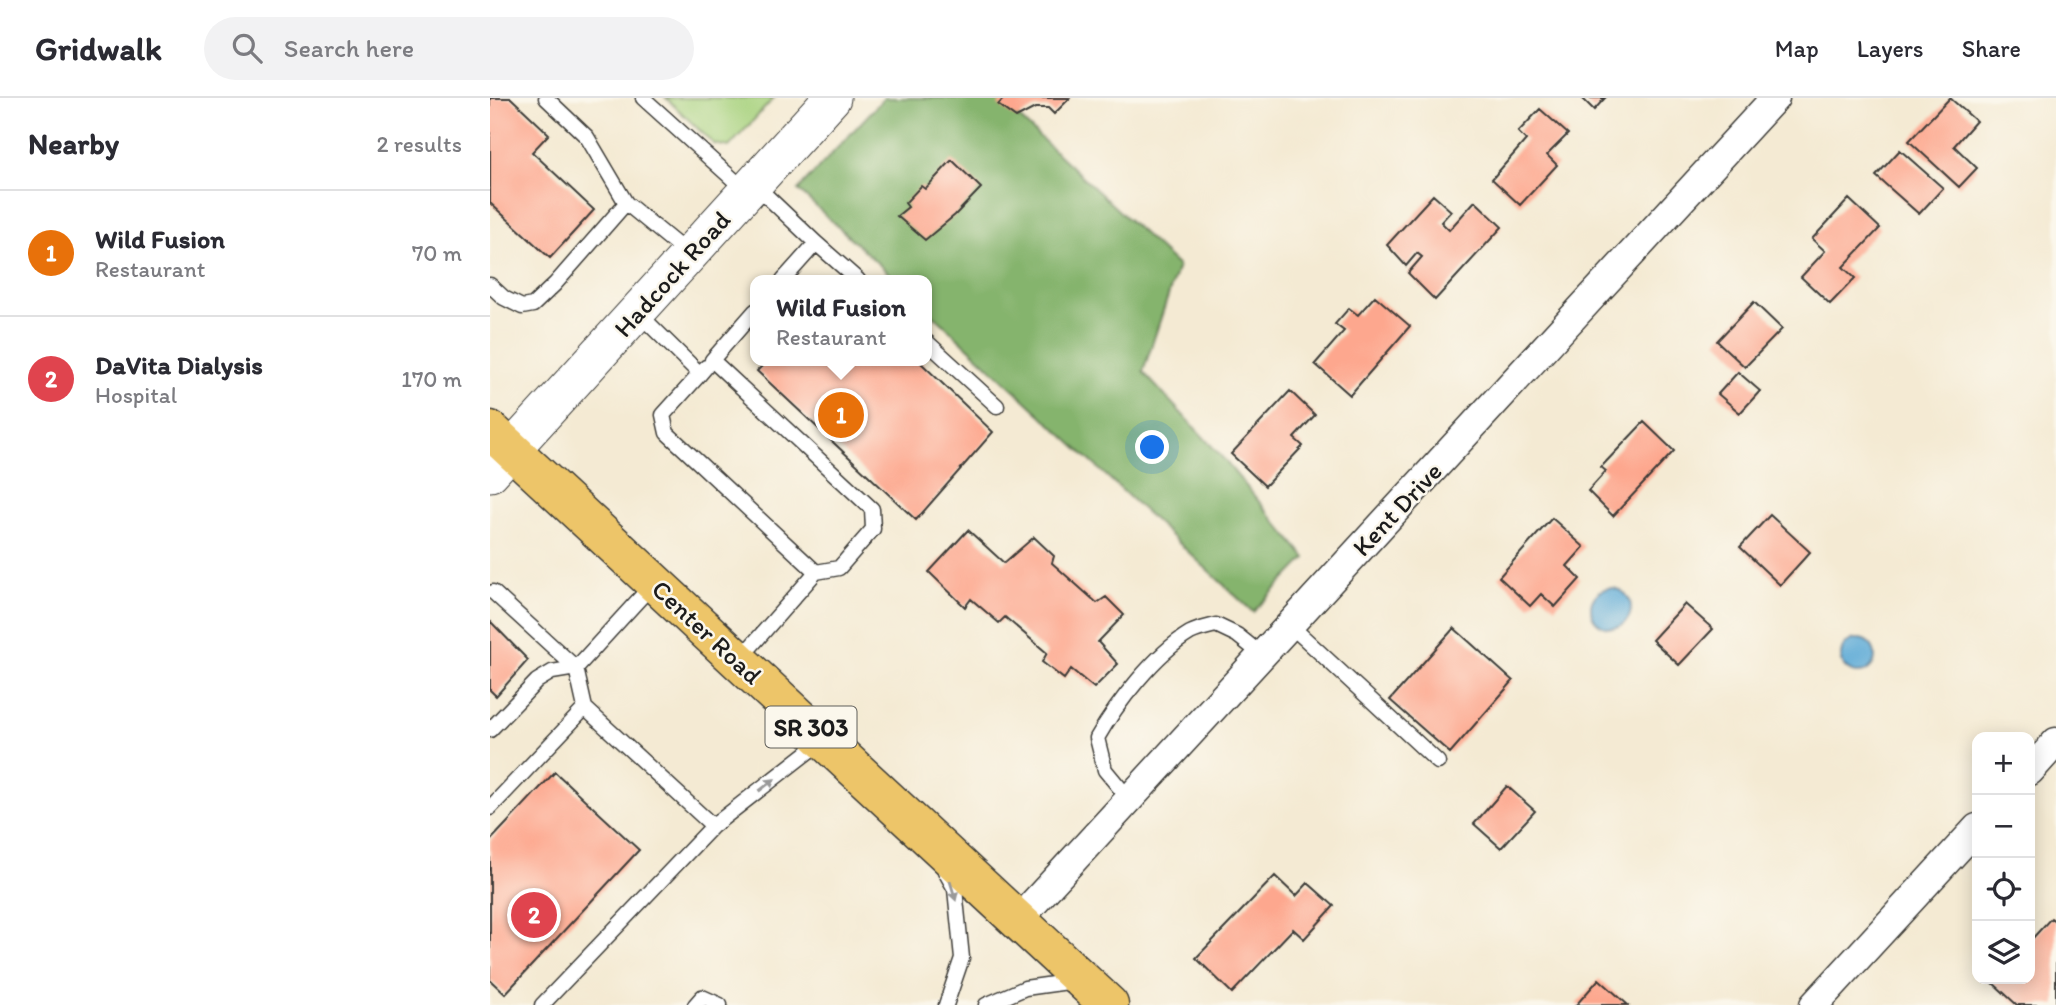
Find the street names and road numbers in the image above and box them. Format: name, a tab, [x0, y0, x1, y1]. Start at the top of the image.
street label: Hadcock Road	[607, 204, 737, 344]
street label: Kent Drive	[1345, 455, 1449, 563]
street label: Center Road	[645, 573, 769, 691]
road number: SR 303	[766, 706, 856, 748]

